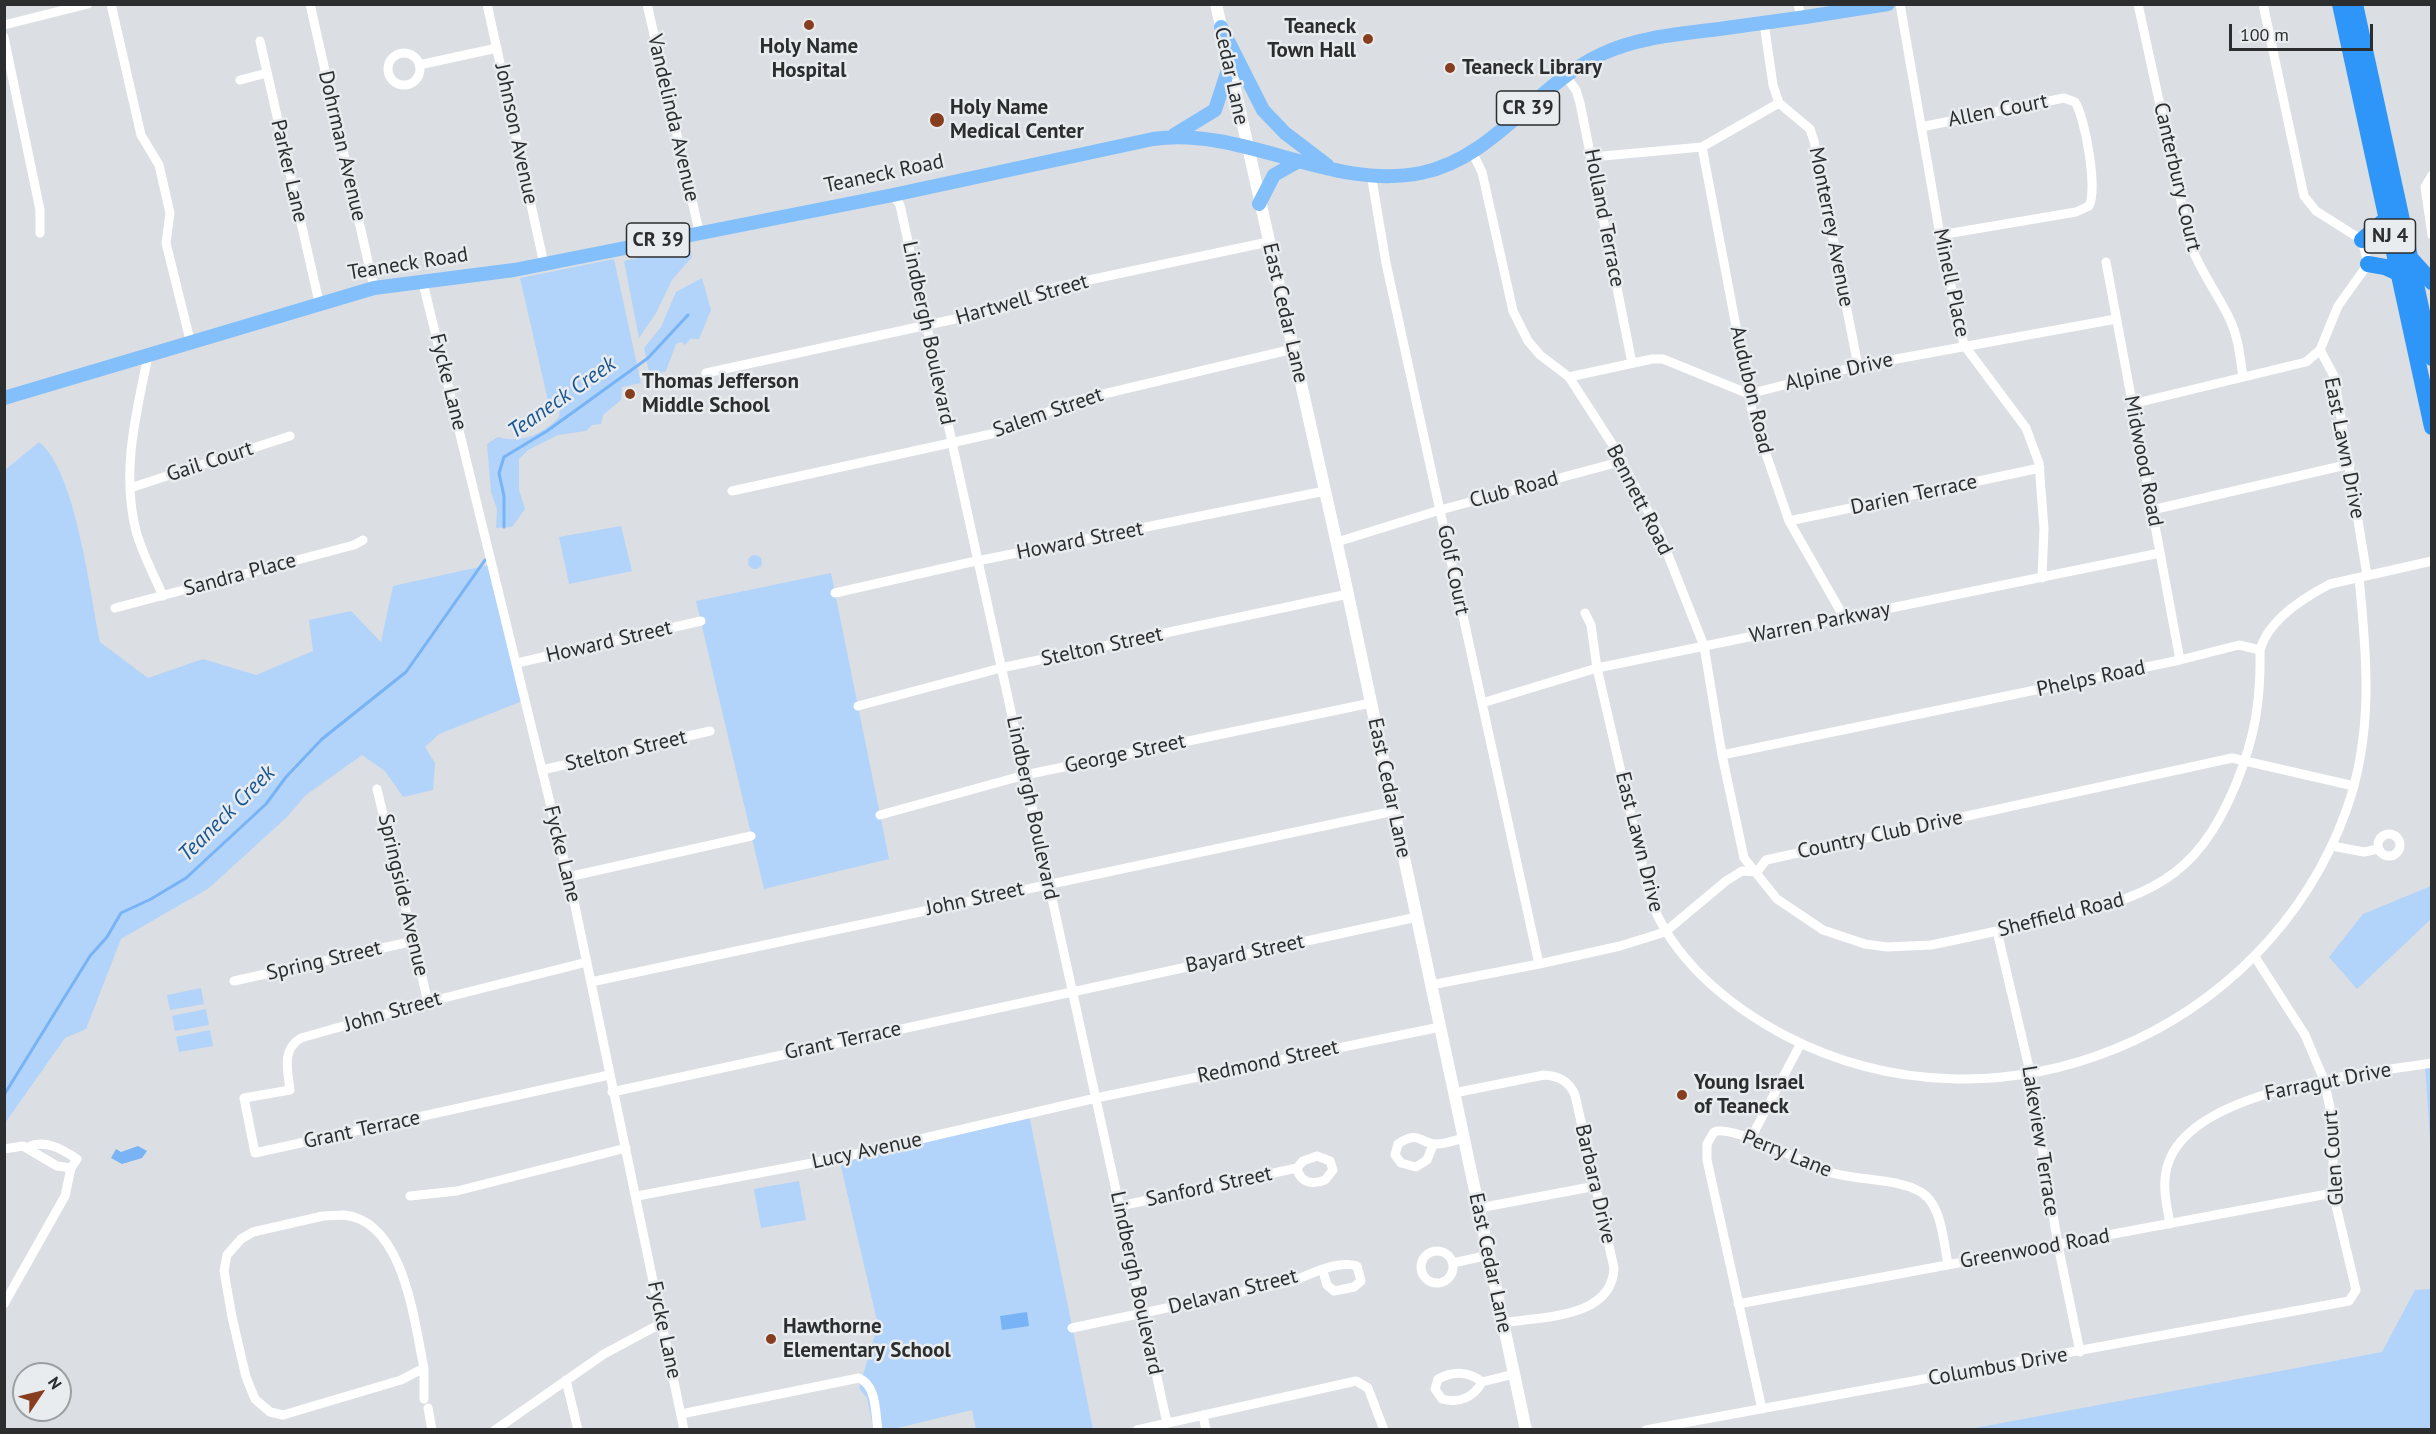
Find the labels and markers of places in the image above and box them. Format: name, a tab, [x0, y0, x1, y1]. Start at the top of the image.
place label: Teaneck Town Hall	[1267, 14, 1356, 64]
marker: Holy Name Hospital	[802, 18, 816, 32]
marker: Teaneck Town Hall	[1361, 32, 1375, 46]
place label: Holy Name Hospital	[760, 34, 858, 84]
place label: Teaneck Library	[1462, 55, 1602, 81]
marker: Teaneck Library	[1443, 61, 1457, 75]
place label: Holy Name Medical Center	[950, 95, 1084, 145]
marker: Holy Name Medical Center	[928, 111, 946, 129]
place label: Thomas Jefferson Middle School	[642, 369, 799, 419]
marker: Thomas Jefferson Middle School	[623, 387, 637, 401]
place label: Young Israel of Teaneck	[1694, 1070, 1804, 1120]
marker: Young Israel of Teaneck	[1675, 1088, 1689, 1102]
place label: Hawthorne Elementary School	[783, 1314, 951, 1364]
marker: Hawthorne Elementary School	[764, 1332, 778, 1346]

